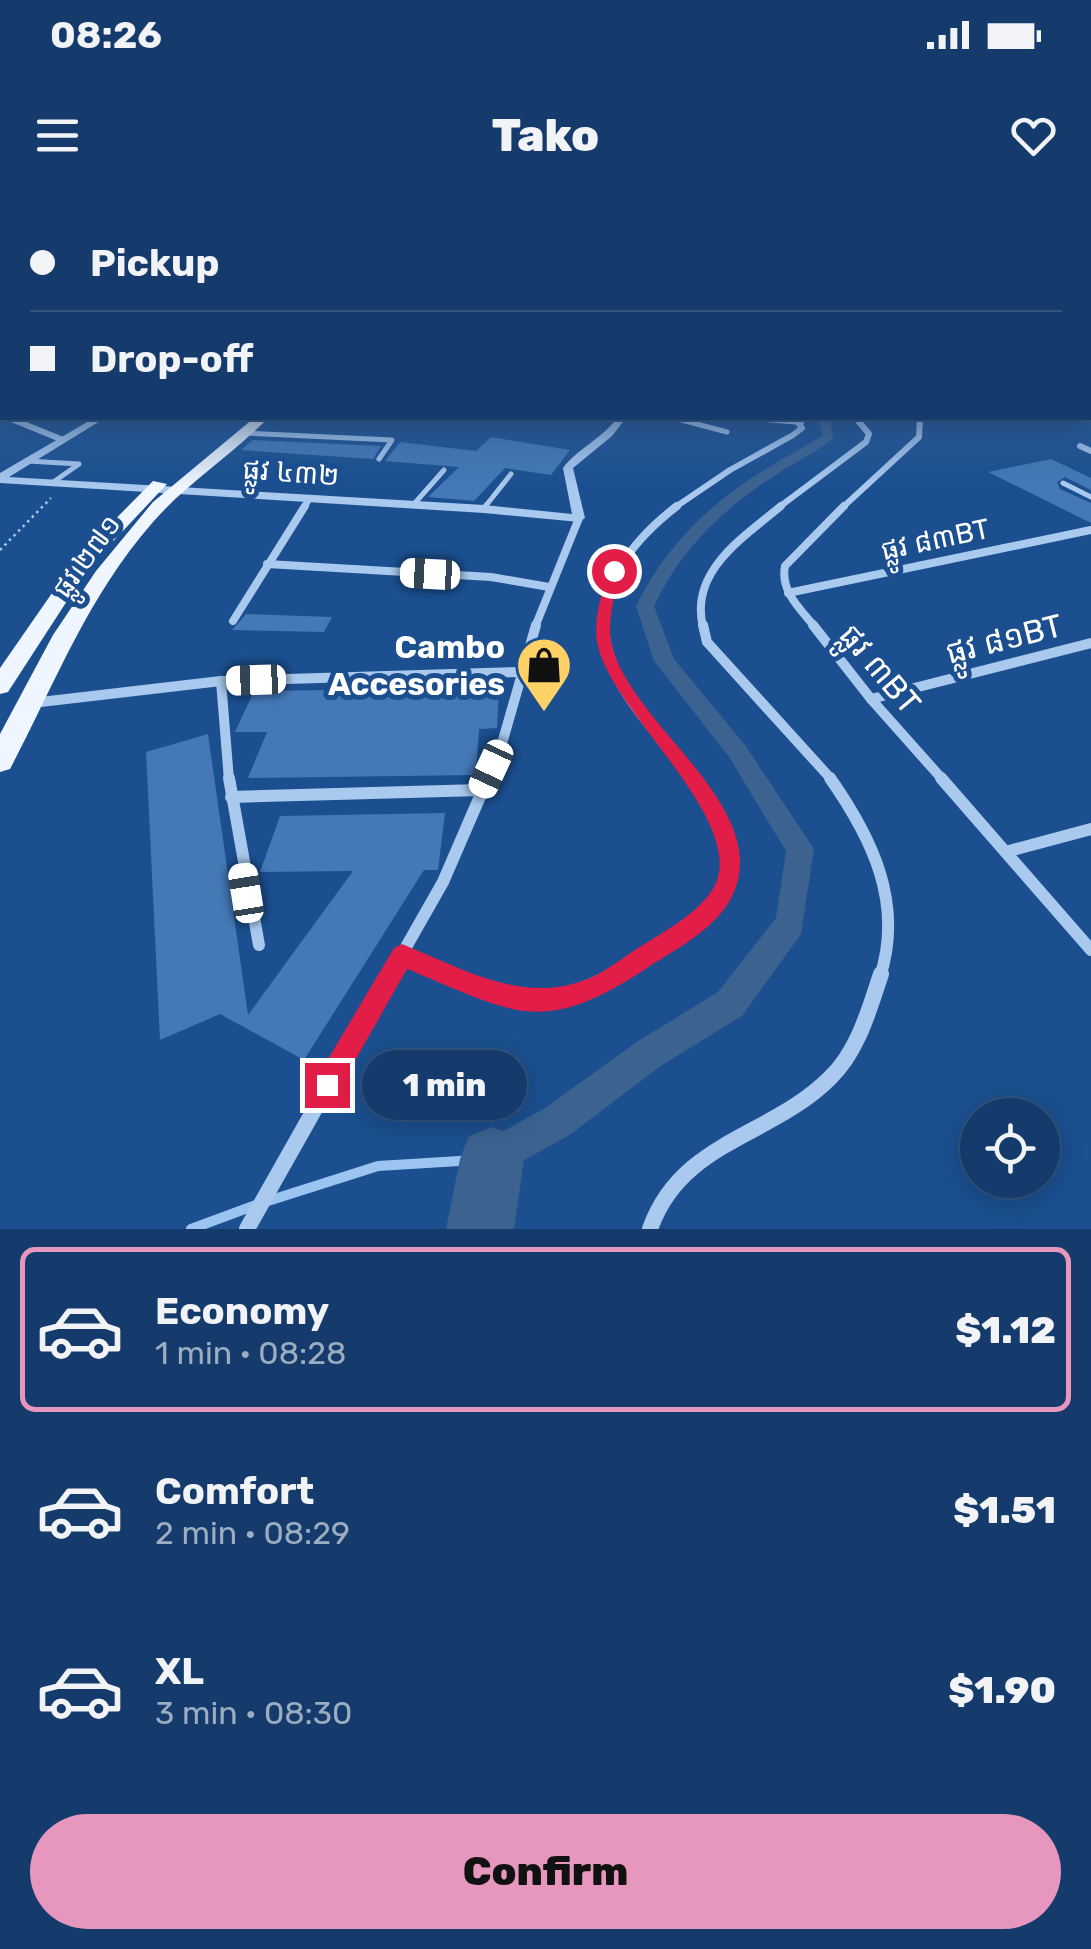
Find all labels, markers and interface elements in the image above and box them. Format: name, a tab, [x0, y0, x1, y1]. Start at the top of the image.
text: 08:26	[50, 12, 162, 58]
icon: menu	[30, 108, 85, 163]
icon: heart	[1006, 108, 1061, 163]
text: Tako	[492, 109, 599, 162]
text: Pickup	[90, 240, 219, 286]
text: Drop-off	[90, 336, 253, 382]
street label: ផ្លូវ ៤៣២	[241, 453, 340, 501]
street label: ផ្លូវ ២៧១	[45, 508, 134, 609]
street label: ផ្លូវ ៨៣BT	[878, 512, 994, 575]
route start	[592, 549, 637, 594]
car	[399, 557, 461, 591]
street label: ផ្លូវ ៨១BT	[942, 606, 1069, 681]
street label: ផ្លូវ ៣BT	[824, 616, 929, 728]
place label: Cambo Accesories	[328, 628, 505, 703]
shop icon: Cambo Accesories	[514, 635, 574, 714]
car	[225, 664, 287, 696]
car	[465, 735, 517, 803]
car	[226, 861, 266, 925]
callout: 1 min	[362, 1050, 527, 1120]
route end	[305, 1063, 350, 1108]
text: 1 min	[403, 1066, 486, 1104]
map controls	[960, 1098, 1060, 1198]
button: locate	[960, 1098, 1060, 1198]
icon: car	[35, 1285, 125, 1375]
text: Economy	[155, 1288, 329, 1334]
text: $1.12	[955, 1307, 1056, 1353]
text: 1 min · 08:28	[155, 1334, 346, 1372]
icon: car	[35, 1465, 125, 1555]
text: Comfort	[155, 1468, 314, 1514]
text: $1.51	[953, 1487, 1056, 1533]
text: 2 min · 08:29	[155, 1514, 350, 1552]
icon: car	[35, 1645, 125, 1735]
text: XL	[155, 1648, 204, 1694]
text: $1.90	[948, 1667, 1056, 1713]
text: 3 min · 08:30	[155, 1694, 352, 1732]
button: Confirm	[30, 1814, 1061, 1929]

